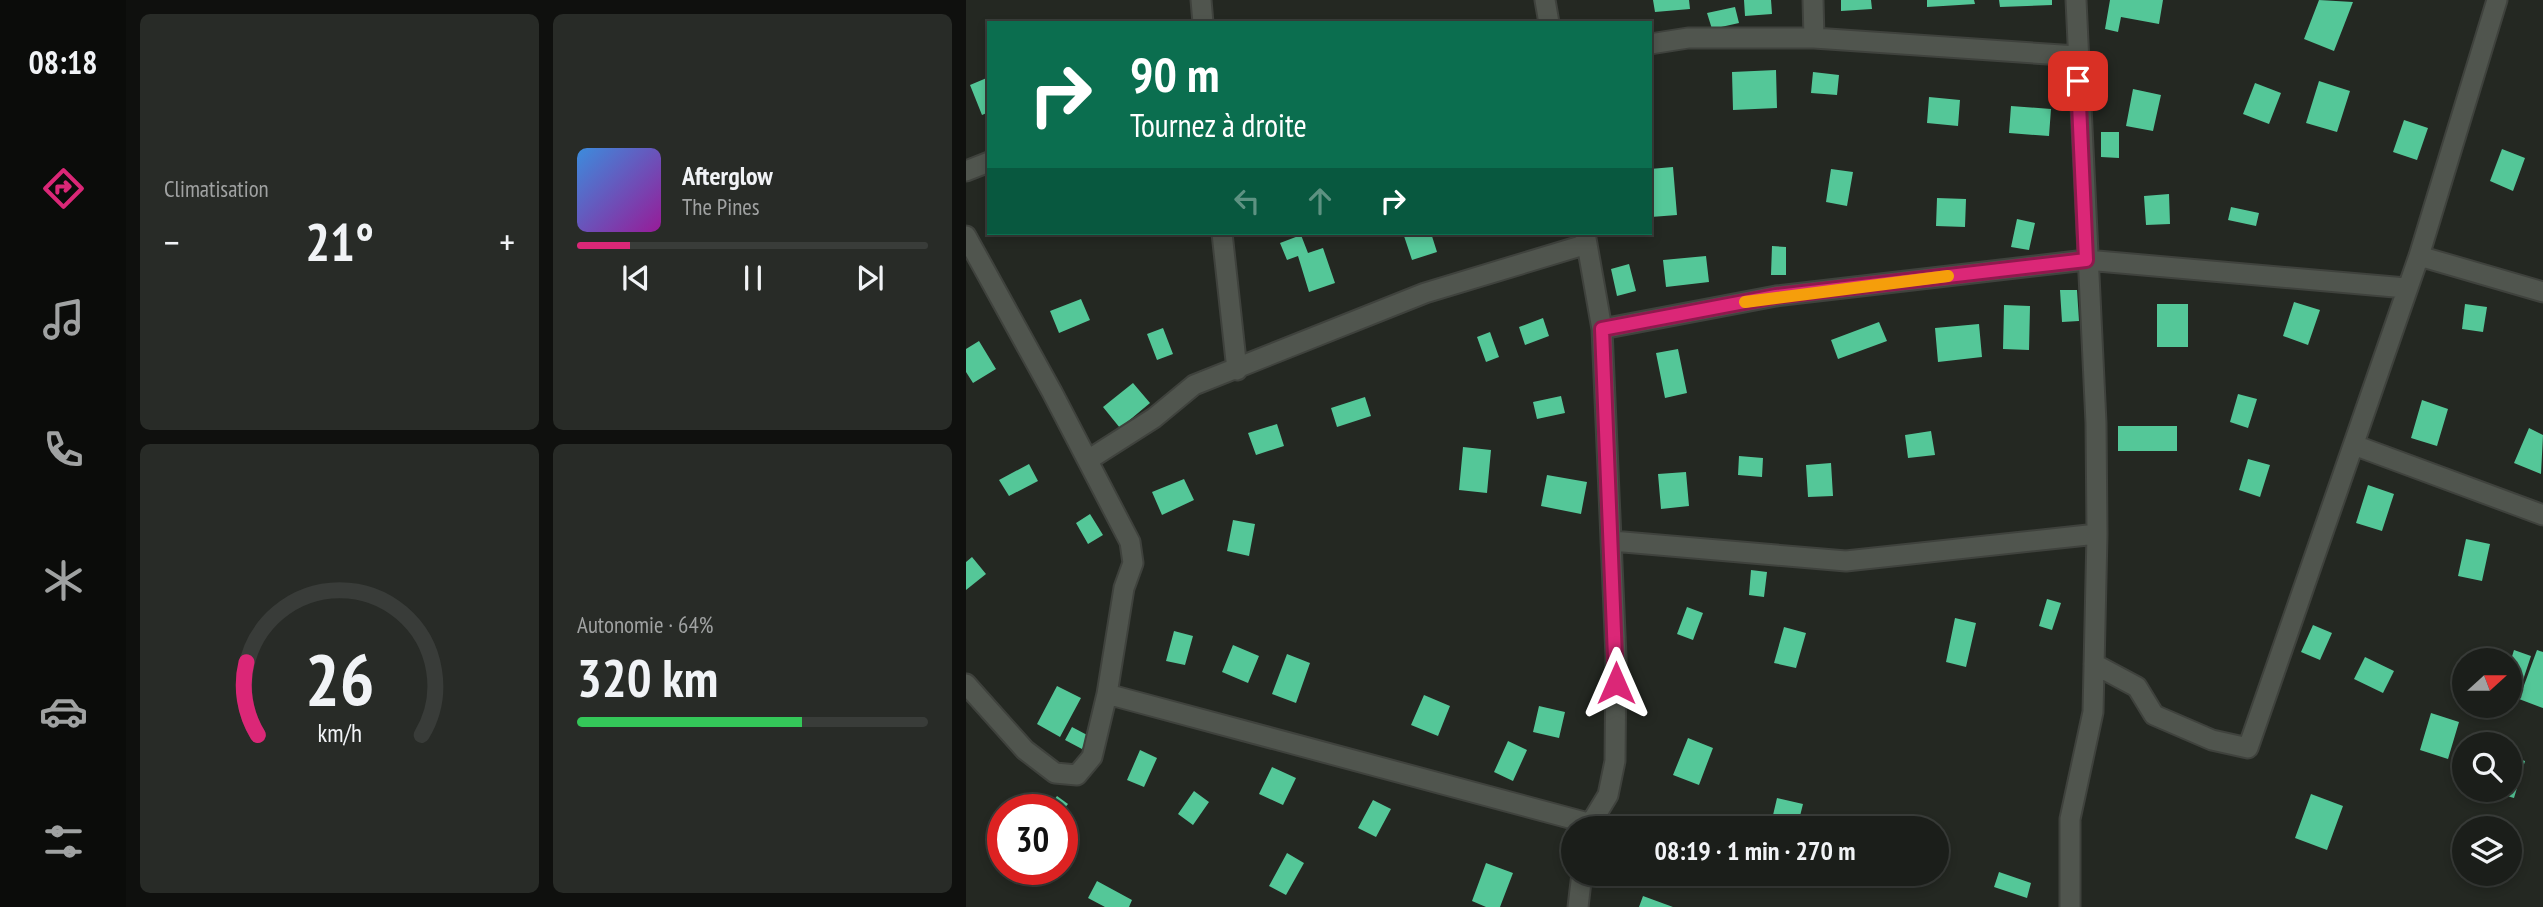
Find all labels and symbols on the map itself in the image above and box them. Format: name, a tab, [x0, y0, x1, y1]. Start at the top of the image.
pin	[2048, 51, 2108, 111]
position arrow	[1579, 646, 1653, 720]
north arrow	[2452, 648, 2522, 718]
speed limit sign: 30	[987, 794, 1078, 885]

